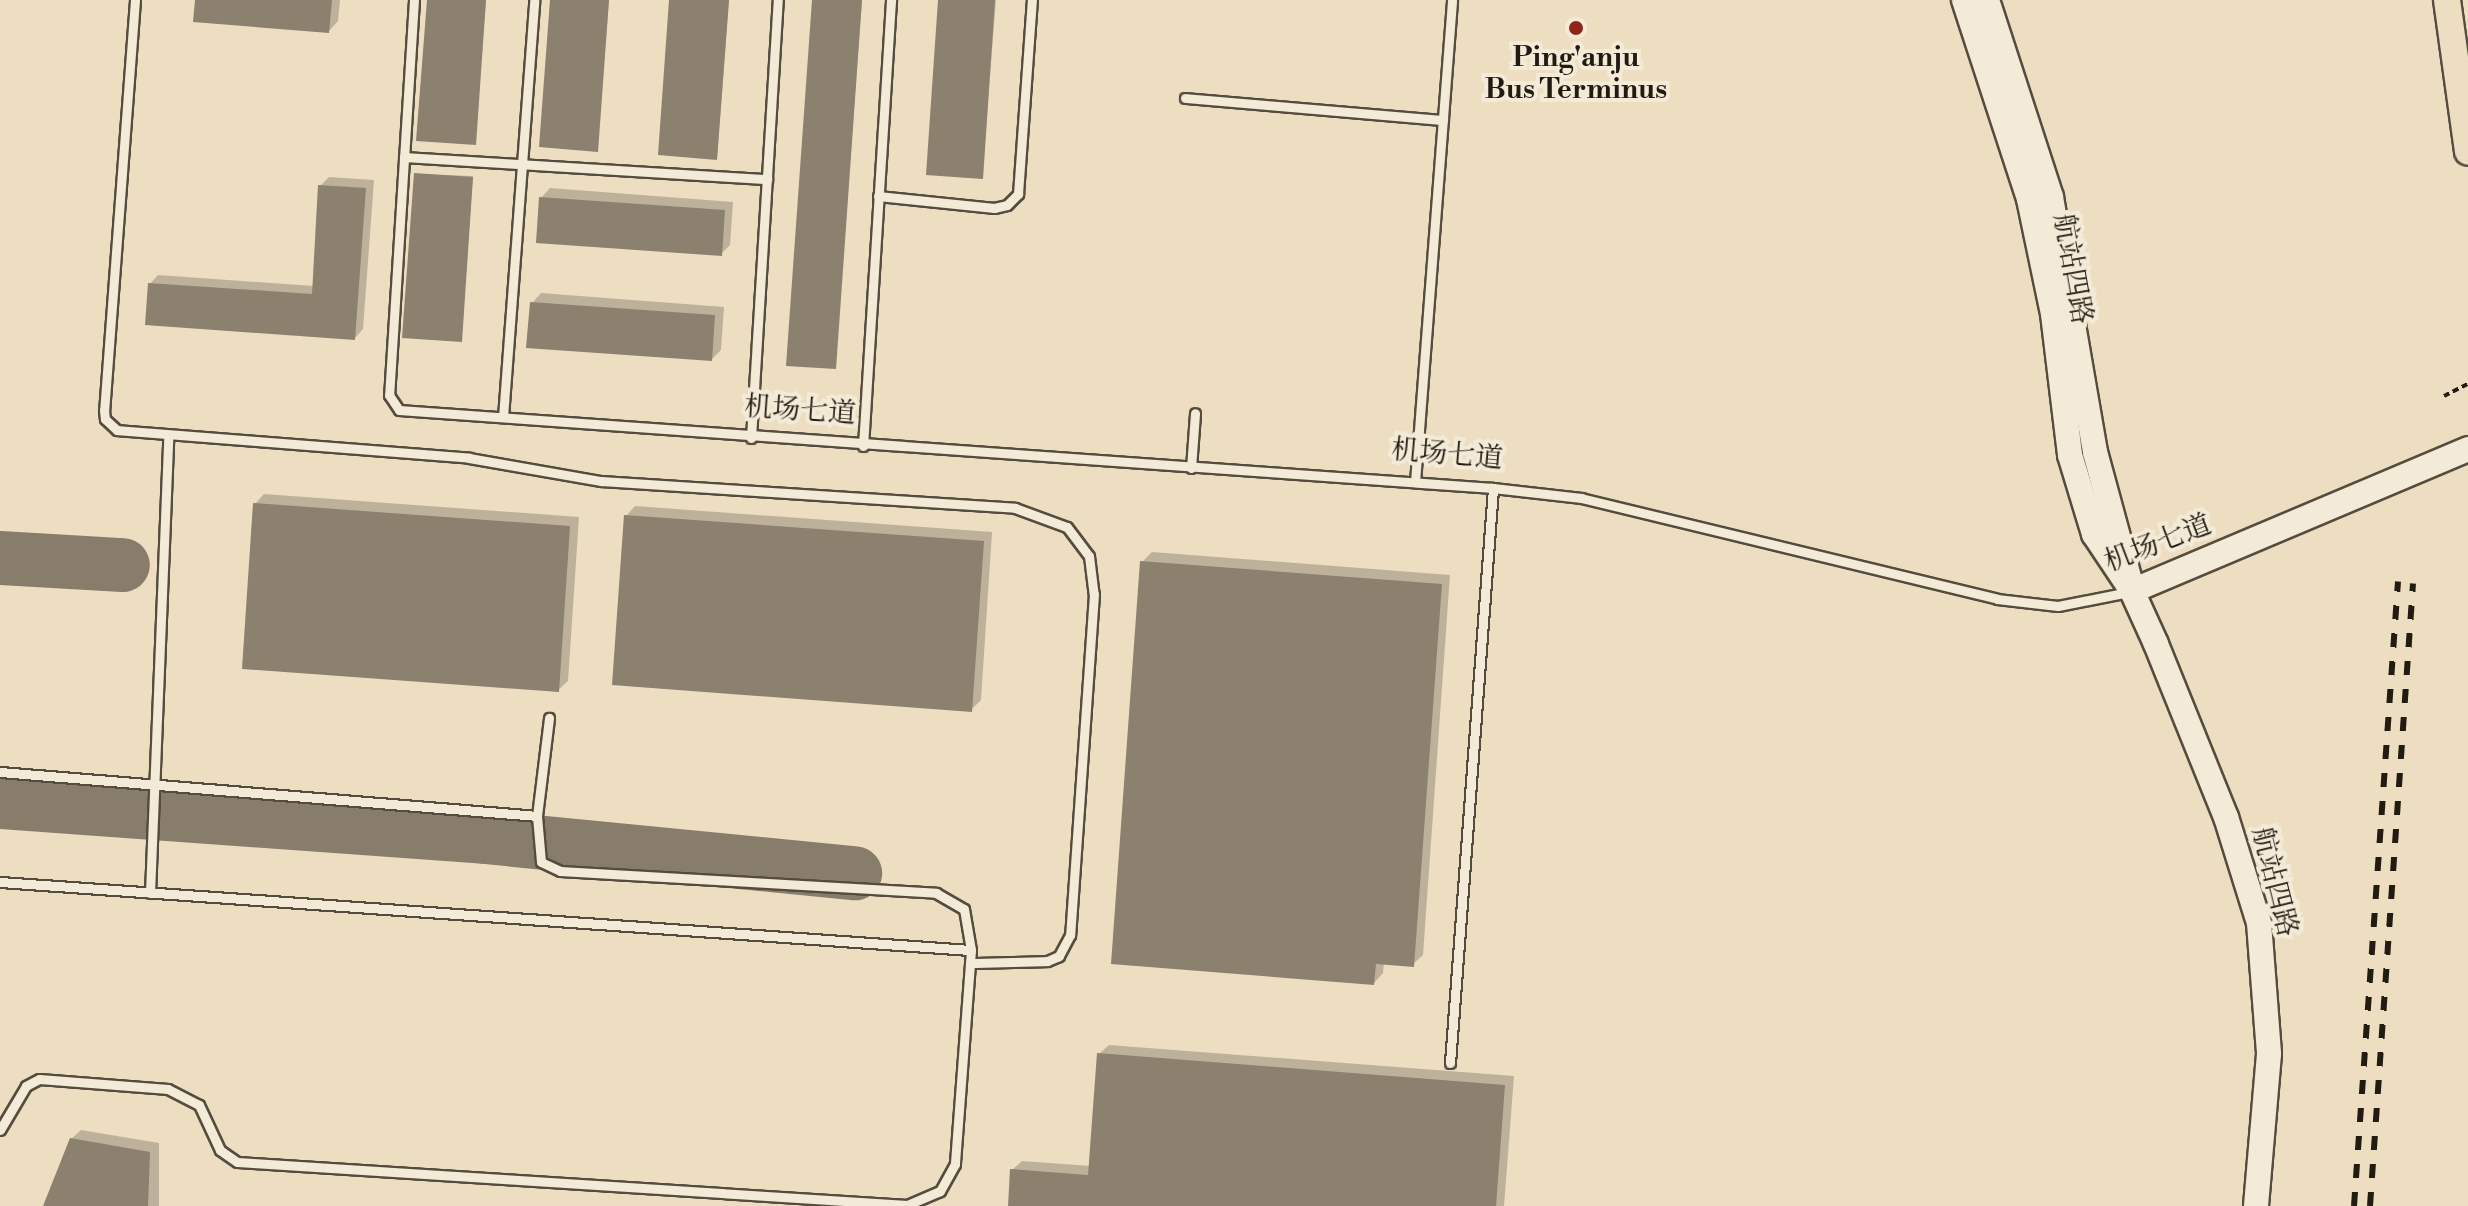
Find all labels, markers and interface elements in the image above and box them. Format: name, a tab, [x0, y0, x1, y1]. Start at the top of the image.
marker: Ping'anju Bus Terminus	[1567, 19, 1585, 37]
place label: Ping'anju Bus Terminus	[1485, 41, 1667, 107]
street label: 航站四路	[2046, 211, 2098, 327]
street label: 机场七道	[743, 390, 857, 432]
street label: 机场七道	[1390, 433, 1504, 477]
street label: 机场七道	[2100, 508, 2216, 580]
street label: 航站四路	[2244, 824, 2304, 940]

